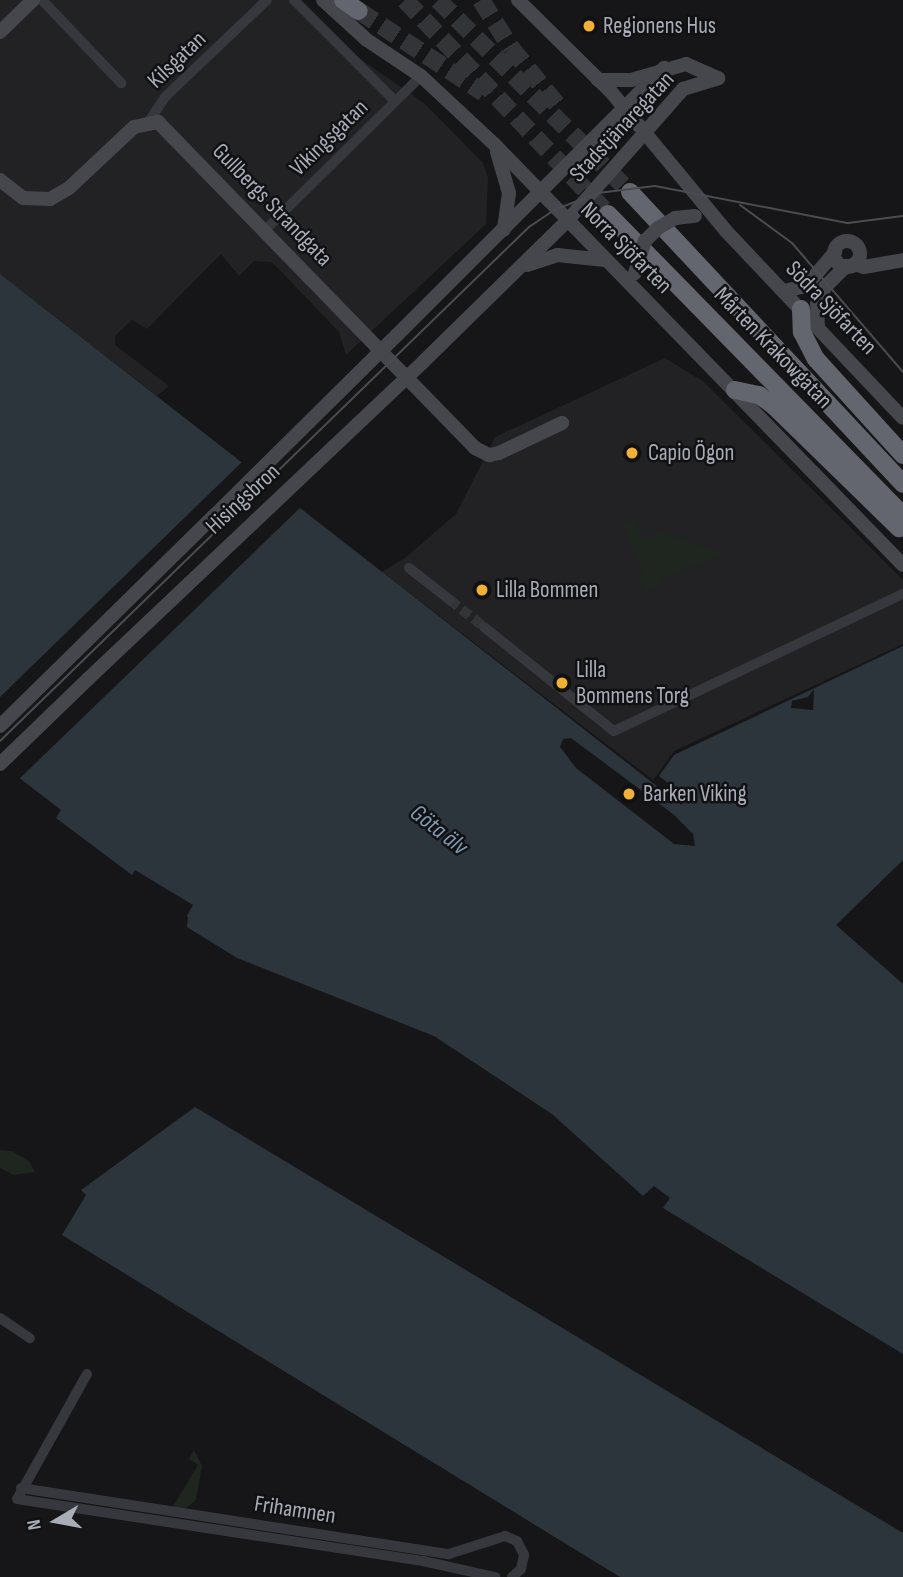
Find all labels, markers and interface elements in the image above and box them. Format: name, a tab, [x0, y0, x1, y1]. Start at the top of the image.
place label: Regionens Hus	[603, 12, 716, 40]
marker: Regionens Hus	[581, 18, 597, 34]
street label: Kilsgatan	[142, 26, 212, 94]
street label: Stadstjänaregatan	[564, 66, 680, 188]
street label: Vikingsgatan	[284, 94, 374, 182]
street label: Gullbergs Strandgata	[206, 138, 338, 272]
street label: Norra Sjöfarten	[574, 196, 678, 300]
street label: Södra Sjöfarten	[780, 256, 882, 360]
street label: Mårten Krakowgatan	[708, 282, 838, 414]
place label: Capio Ögon	[648, 439, 734, 467]
marker: Capio Ögon	[622, 443, 642, 463]
street label: Hisingsbron	[200, 458, 286, 540]
place label: Lilla Bommen	[496, 576, 598, 604]
marker: Lilla Bommen	[474, 582, 490, 598]
place label: Lilla Bommens Torg	[576, 656, 689, 710]
marker: Lilla Bommens Torg	[554, 675, 570, 691]
place label: Barken Viking	[643, 780, 747, 808]
marker: Barken Viking	[621, 786, 637, 802]
water label: Göta älv	[404, 799, 474, 861]
north arrow	[21, 1486, 91, 1556]
street label: Frihamnen	[252, 1490, 338, 1530]
text: N	[23, 1518, 47, 1532]

